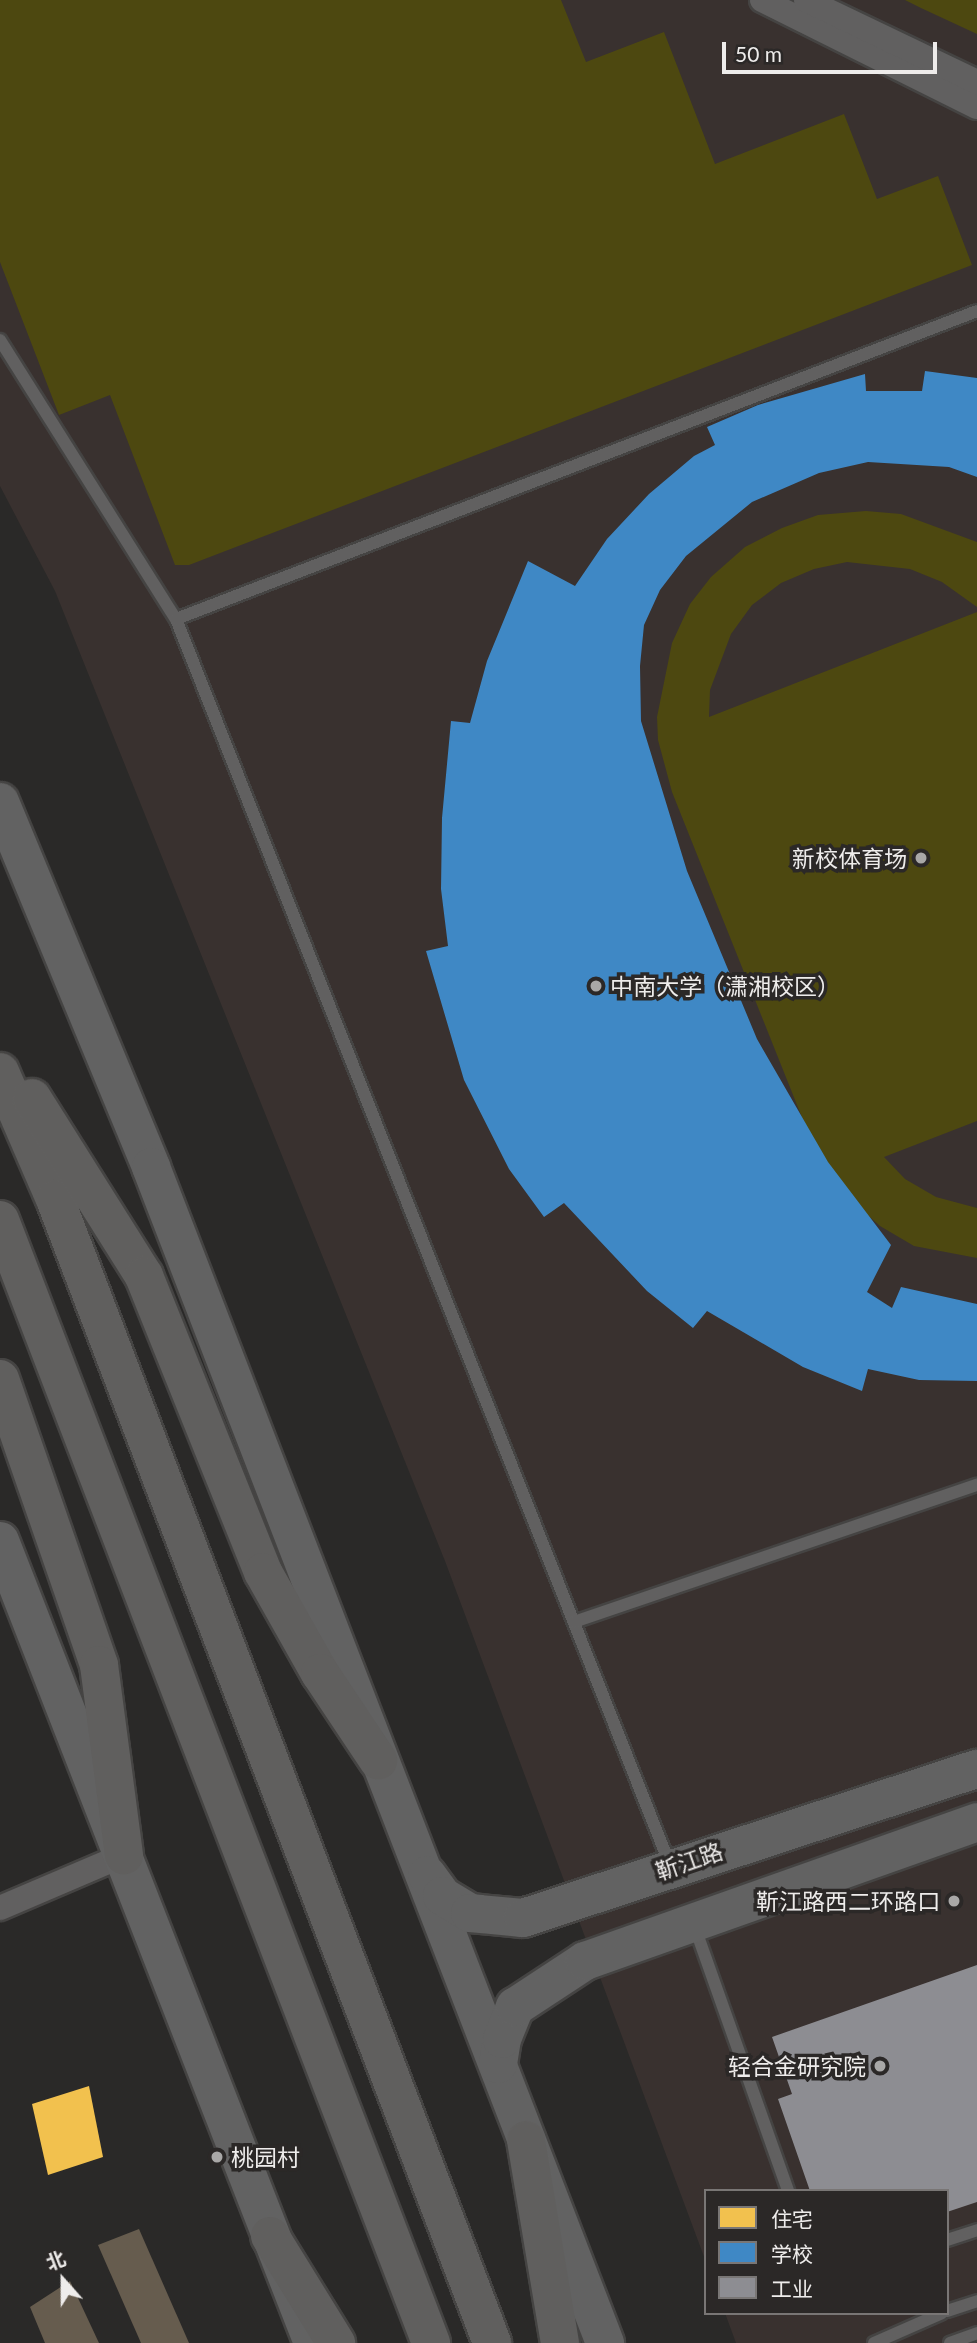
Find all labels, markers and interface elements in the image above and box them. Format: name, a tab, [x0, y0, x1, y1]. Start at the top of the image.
scale bar	[725, 28, 940, 72]
text: 50 m	[735, 41, 782, 66]
place label: 新校体育场	[792, 844, 907, 872]
marker: 新校体育场	[913, 850, 929, 866]
place label: 中南大学（潇湘校区）	[610, 972, 840, 1000]
marker: 中南大学（潇湘校区）	[588, 978, 604, 994]
street label: 靳江路	[652, 1837, 726, 1885]
place label: 靳江路西二环路口	[756, 1887, 940, 1915]
marker: 靳江路西二环路口	[946, 1893, 962, 1909]
place label: 轻合金研究院	[728, 2052, 866, 2080]
marker: 轻合金研究院	[872, 2058, 888, 2074]
place label: 桃园村	[231, 2143, 300, 2171]
marker: 桃园村	[209, 2149, 225, 2165]
legend	[704, 2189, 949, 2315]
text: 住宅	[771, 2206, 813, 2231]
text: 学校	[771, 2241, 813, 2266]
north arrow	[28, 2245, 98, 2315]
text: 北	[42, 2246, 68, 2274]
text: 工业	[771, 2276, 813, 2301]

